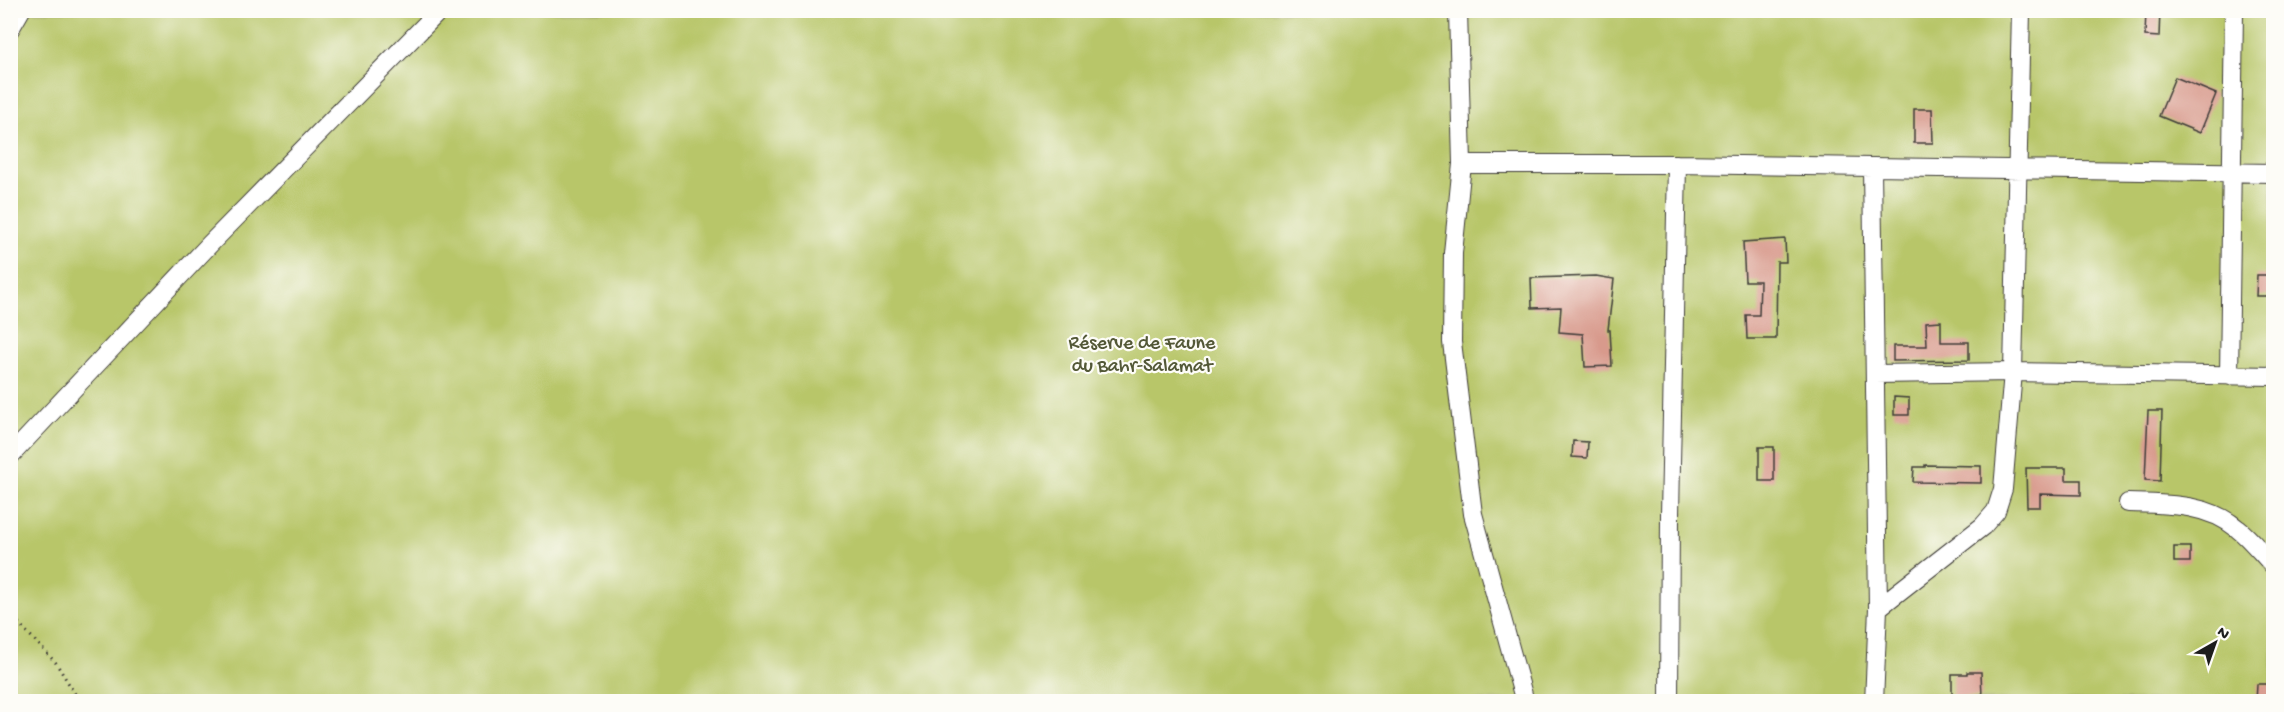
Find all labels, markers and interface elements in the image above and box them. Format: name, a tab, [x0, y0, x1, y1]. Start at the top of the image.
park label: Réserve de Faune du Bahr-Salamat	[1069, 333, 1216, 379]
north arrow	[2185, 613, 2245, 673]
text: N	[2212, 624, 2233, 645]

